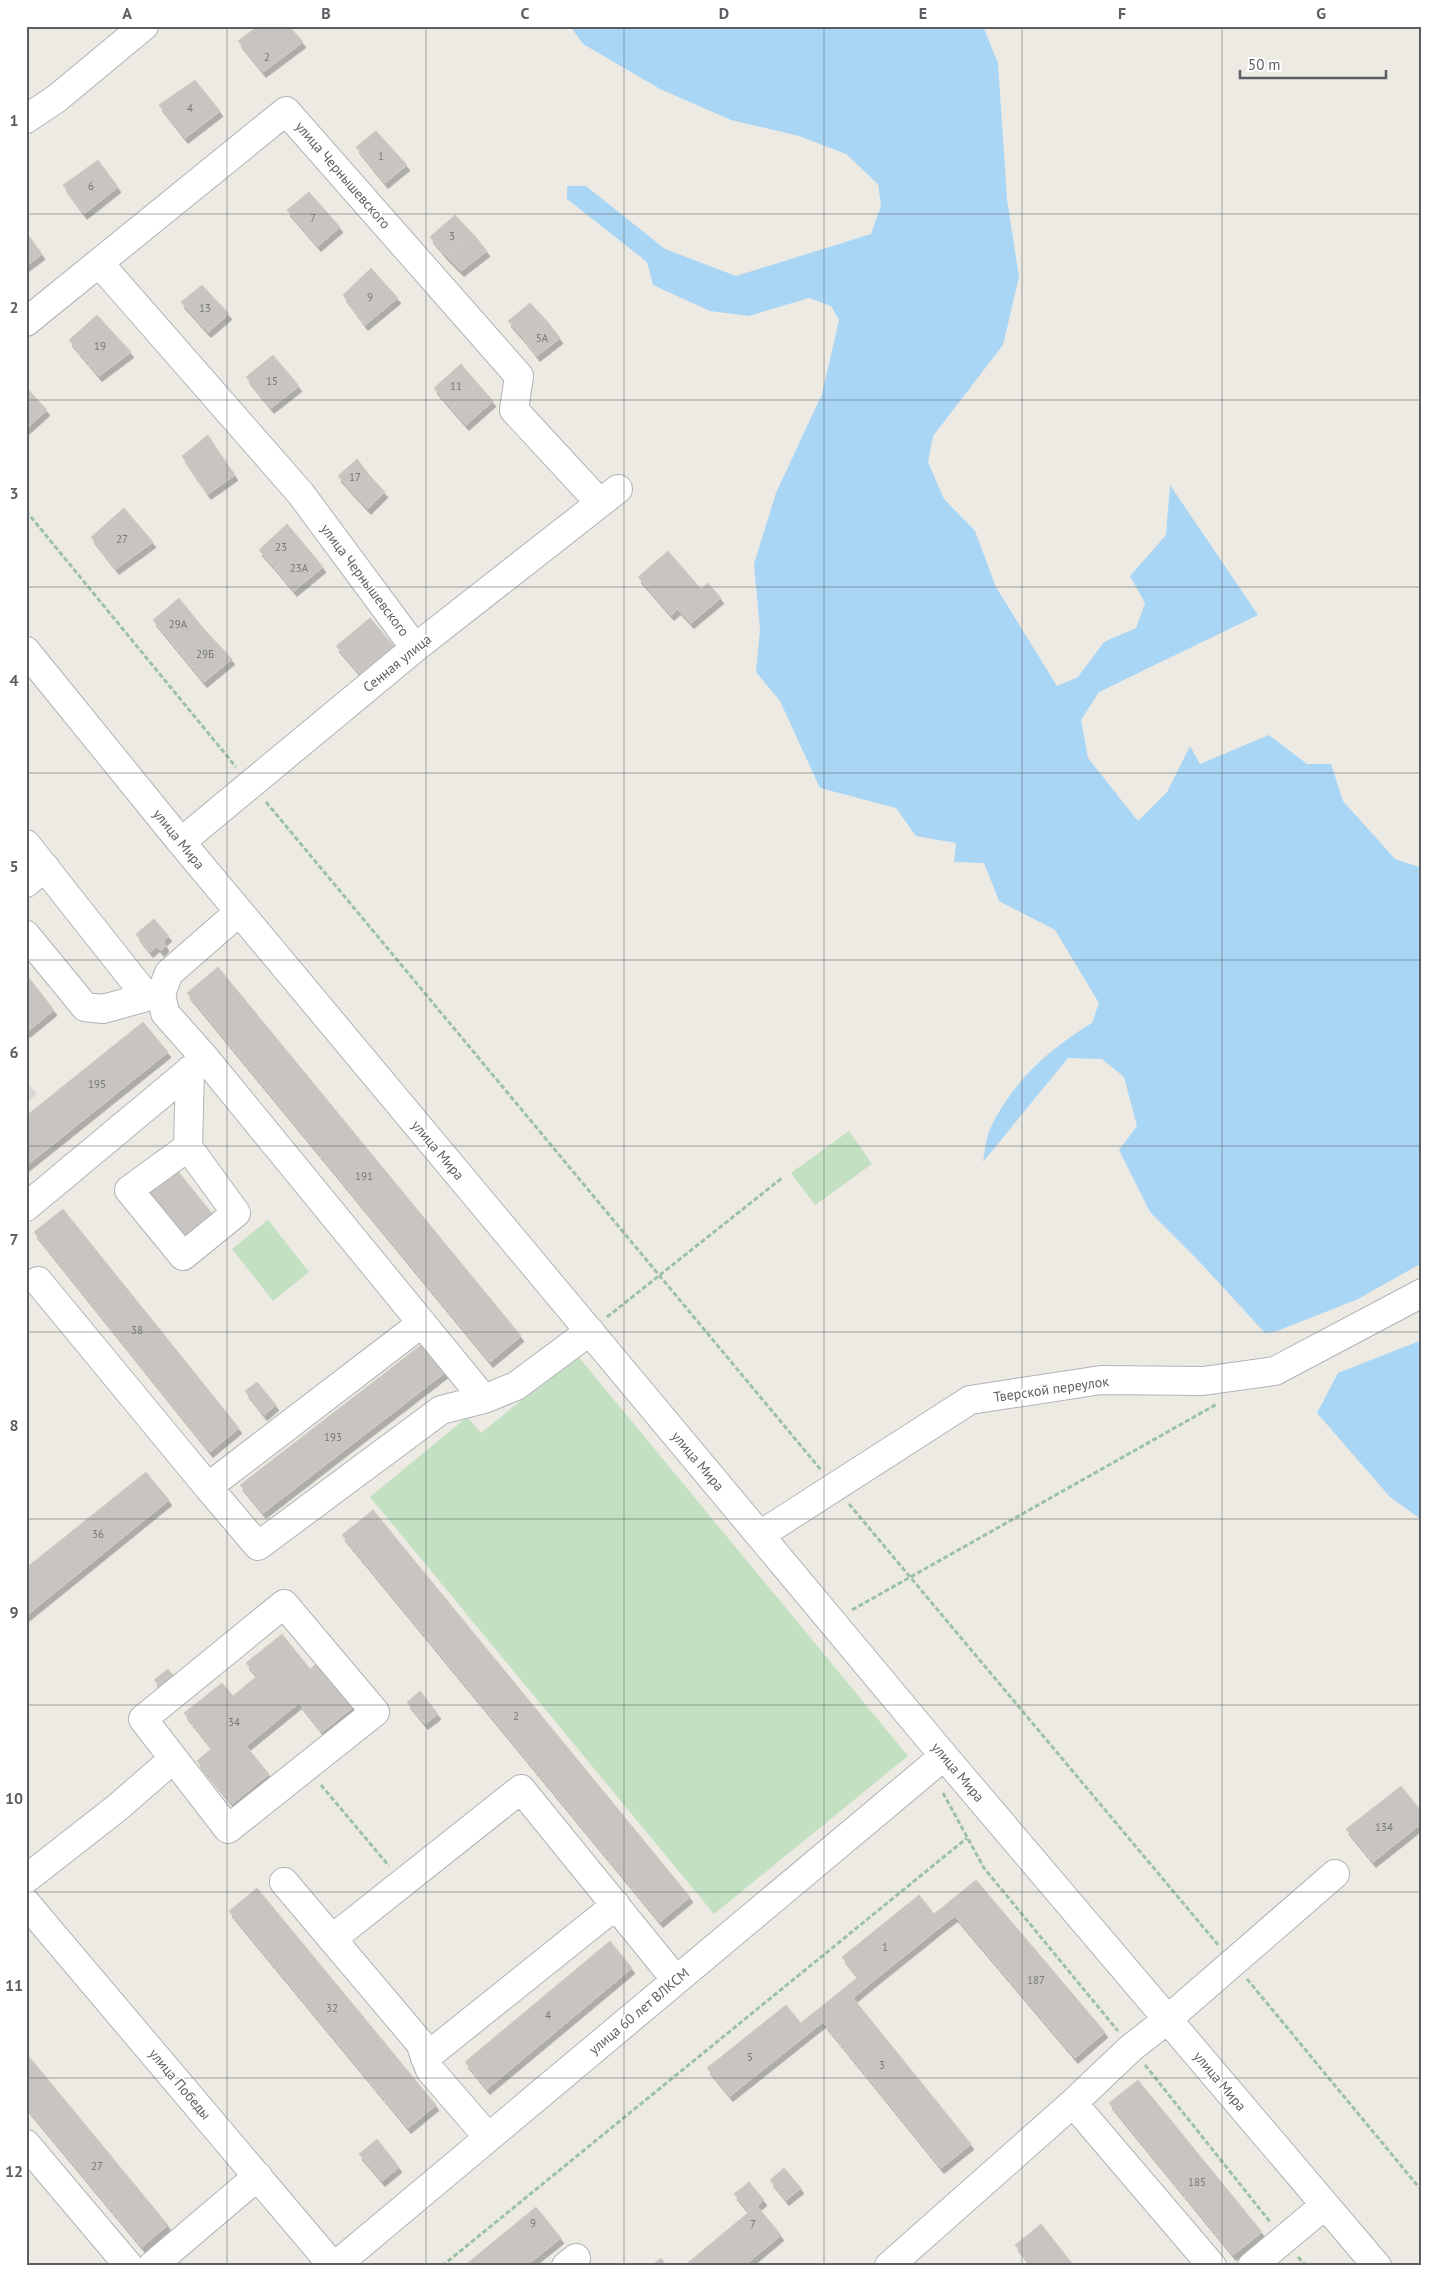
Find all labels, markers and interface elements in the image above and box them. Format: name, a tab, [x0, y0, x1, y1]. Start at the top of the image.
text: A	[122, 3, 132, 23]
text: B	[321, 3, 331, 23]
text: C	[521, 3, 530, 23]
text: D	[719, 3, 729, 23]
text: E	[919, 3, 927, 23]
text: F	[1118, 3, 1126, 23]
text: G	[1316, 3, 1326, 23]
scale bar	[1240, 48, 1387, 80]
house number: 2	[264, 50, 270, 64]
text: 50 m	[1248, 55, 1281, 74]
house number: 4	[187, 101, 193, 115]
text: 1	[9, 110, 19, 130]
street label: улица Чернышевского	[291, 118, 395, 232]
house number: 1	[378, 149, 384, 163]
house number: 6	[88, 179, 94, 193]
house number: 7	[310, 211, 316, 225]
house number: 3	[449, 229, 455, 243]
house number: 9	[367, 290, 373, 304]
text: 2	[9, 297, 19, 317]
house number: 13	[199, 301, 211, 315]
house number: 5А	[536, 331, 549, 345]
house number: 19	[94, 339, 106, 353]
house number: 15	[266, 374, 278, 388]
house number: 11	[450, 379, 462, 393]
house number: 17	[349, 470, 361, 484]
text: 3	[9, 483, 19, 503]
street label: улица Чернышевского	[317, 520, 413, 640]
house number: 27	[116, 532, 128, 546]
house number: 23	[275, 540, 287, 554]
house number: 23А	[290, 561, 309, 575]
house number: 29А	[169, 617, 188, 631]
street label: Сенная улица	[359, 630, 435, 696]
house number: 29Б	[196, 647, 214, 661]
text: 4	[9, 670, 19, 690]
street label: улица Мира	[149, 805, 209, 873]
text: 5	[9, 856, 19, 876]
text: 6	[9, 1042, 19, 1062]
house number: 195	[88, 1077, 106, 1091]
street label: улица Мира	[408, 1116, 468, 1184]
house number: 191	[355, 1169, 373, 1183]
text: 7	[9, 1229, 19, 1249]
house number: 38	[131, 1323, 143, 1337]
street label: Тверской переулок	[992, 1372, 1110, 1406]
text: 8	[9, 1415, 19, 1435]
street label: улица Мира	[668, 1427, 728, 1495]
house number: 193	[324, 1430, 342, 1444]
house number: 36	[92, 1527, 104, 1541]
text: 9	[9, 1602, 19, 1622]
house number: 2	[513, 1709, 519, 1723]
house number: 34	[228, 1715, 240, 1729]
street label: улица Мира	[928, 1738, 988, 1806]
text: 10	[5, 1788, 23, 1808]
house number: 134	[1375, 1820, 1393, 1834]
house number: 1	[882, 1940, 888, 1954]
street label: улица 60 лет ВЛКСМ	[585, 1964, 693, 2058]
house number: 187	[1027, 1973, 1045, 1987]
text: 11	[5, 1975, 23, 1995]
house number: 32	[326, 2001, 338, 2015]
house number: 4	[545, 2008, 551, 2022]
street label: улица Победы	[145, 2045, 215, 2123]
street label: улица Мира	[1190, 2047, 1250, 2115]
house number: 5	[747, 2050, 753, 2064]
house number: 3	[879, 2058, 885, 2072]
house number: 27	[91, 2159, 103, 2173]
text: 12	[5, 2161, 23, 2181]
house number: 185	[1188, 2175, 1206, 2189]
house number: 9	[530, 2216, 536, 2230]
house number: 7	[750, 2217, 756, 2231]

